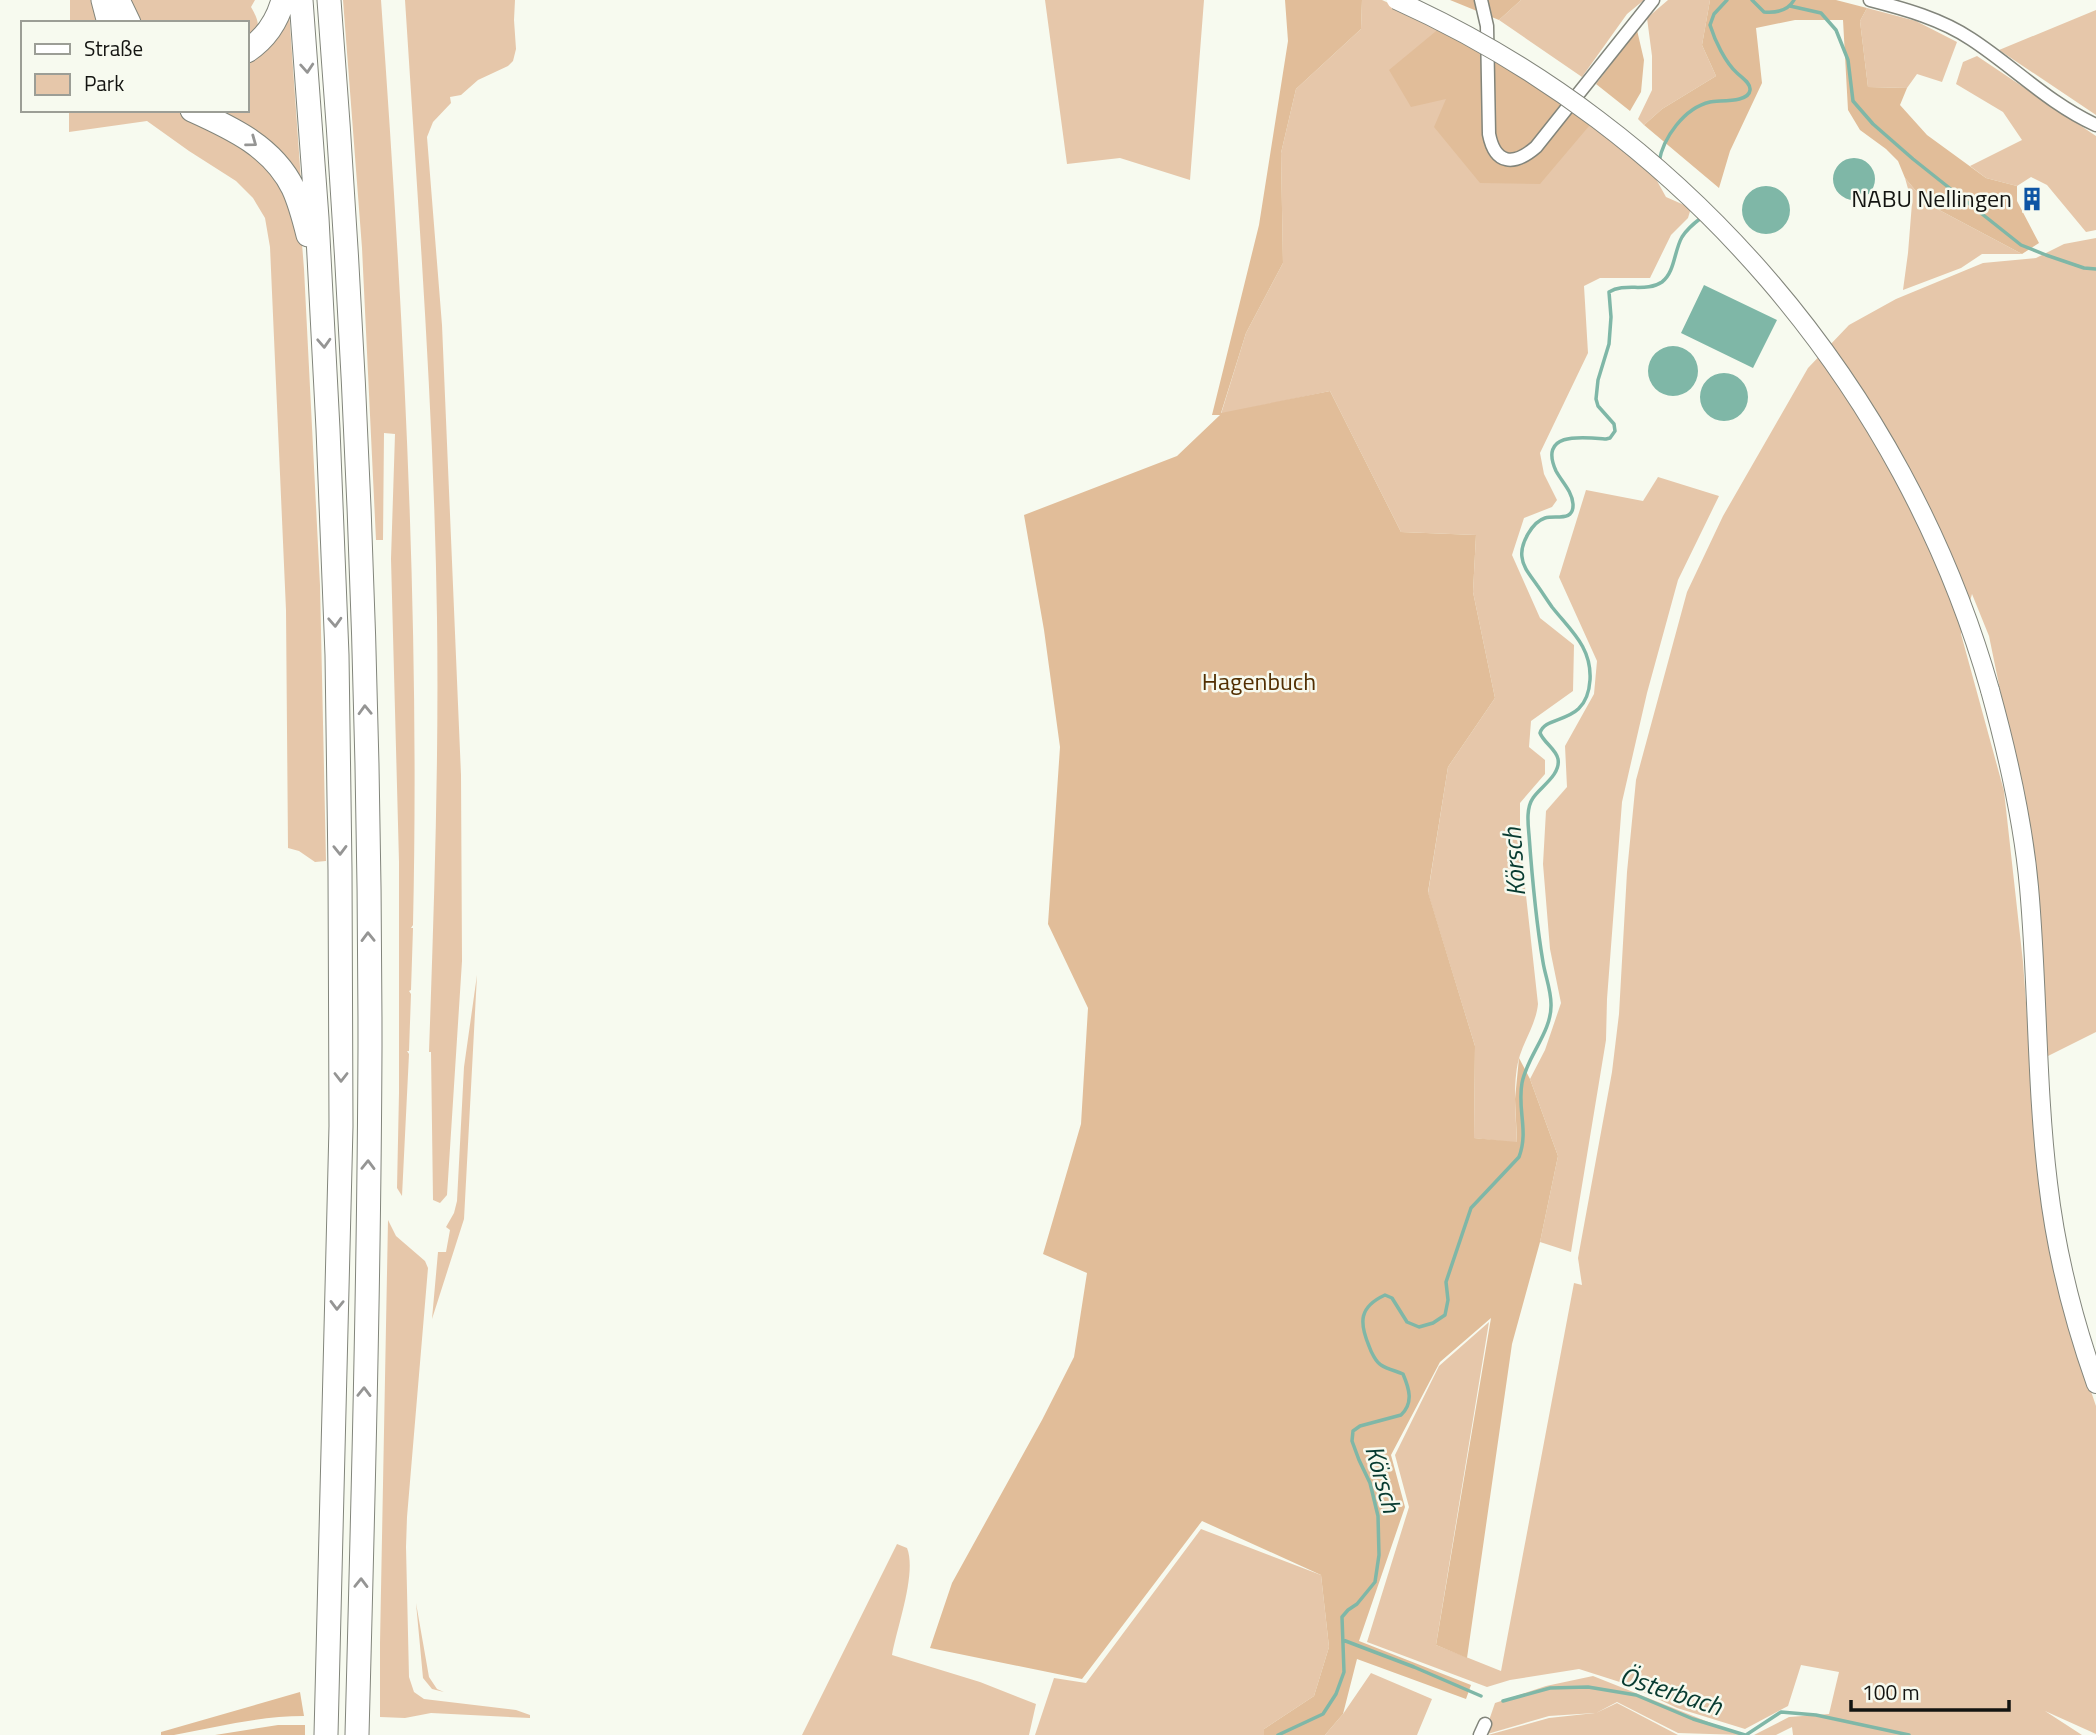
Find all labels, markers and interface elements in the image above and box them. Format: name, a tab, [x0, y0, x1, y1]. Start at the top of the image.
legend	[21, 21, 248, 112]
text: Straße	[84, 32, 143, 64]
one-way arrow	[299, 63, 314, 74]
text: Park	[84, 67, 124, 99]
one-way arrow	[244, 134, 257, 146]
place label: NABU Nellingen	[1851, 180, 2012, 216]
building icon: NABU Nellingen	[2018, 185, 2046, 213]
one-way arrow	[316, 338, 331, 349]
one-way arrow	[328, 617, 343, 628]
park label: Hagenbuch	[1202, 663, 1316, 699]
one-way arrow	[358, 704, 373, 715]
water label: Körsch	[1492, 825, 1535, 898]
one-way arrow	[332, 845, 348, 856]
one-way arrow	[360, 932, 376, 942]
one-way arrow	[333, 1073, 349, 1083]
one-way arrow	[360, 1159, 376, 1170]
one-way arrow	[329, 1300, 345, 1311]
one-way arrow	[357, 1387, 372, 1398]
water label: Körsch	[1355, 1440, 1412, 1518]
one-way arrow	[353, 1577, 368, 1588]
water label: Österbach	[1615, 1656, 1728, 1726]
scale bar	[1851, 1668, 2008, 1712]
text: 100 m	[1862, 1676, 1919, 1708]

